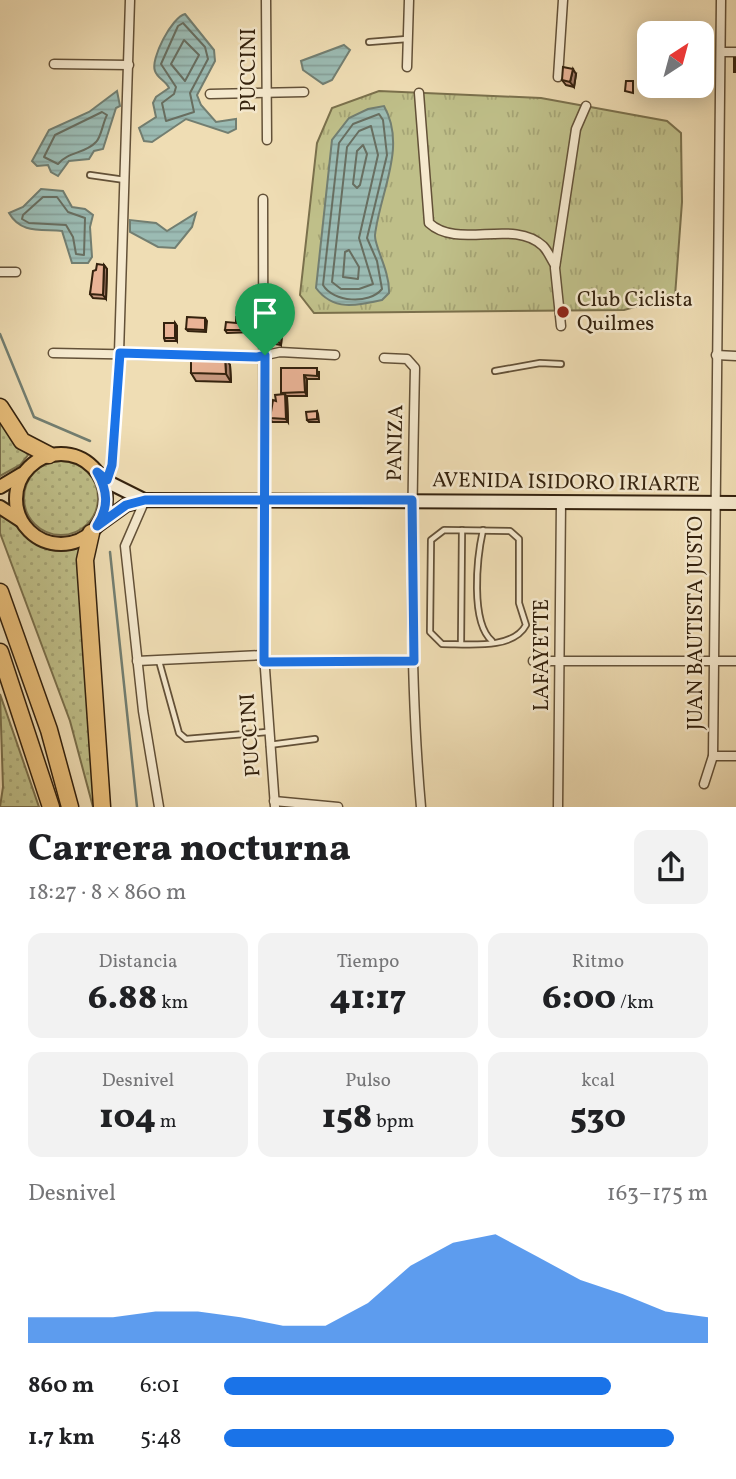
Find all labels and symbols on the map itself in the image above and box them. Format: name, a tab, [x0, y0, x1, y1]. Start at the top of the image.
north arrow	[637, 21, 714, 98]
street label: PUCCINI	[235, 28, 264, 112]
pin	[235, 283, 295, 355]
place label: Club Ciclista Quilmes	[577, 286, 693, 339]
marker: Club Ciclista Quilmes	[555, 304, 571, 320]
street label: PANIZA	[381, 404, 411, 482]
street label: AVENIDA ISIDORO IRIARTE	[432, 466, 700, 500]
street label: JUAN BAUTISTA JUSTO	[682, 516, 711, 730]
street label: LAFAYETTE	[528, 599, 557, 711]
street label: PUCCINI	[234, 692, 268, 778]

